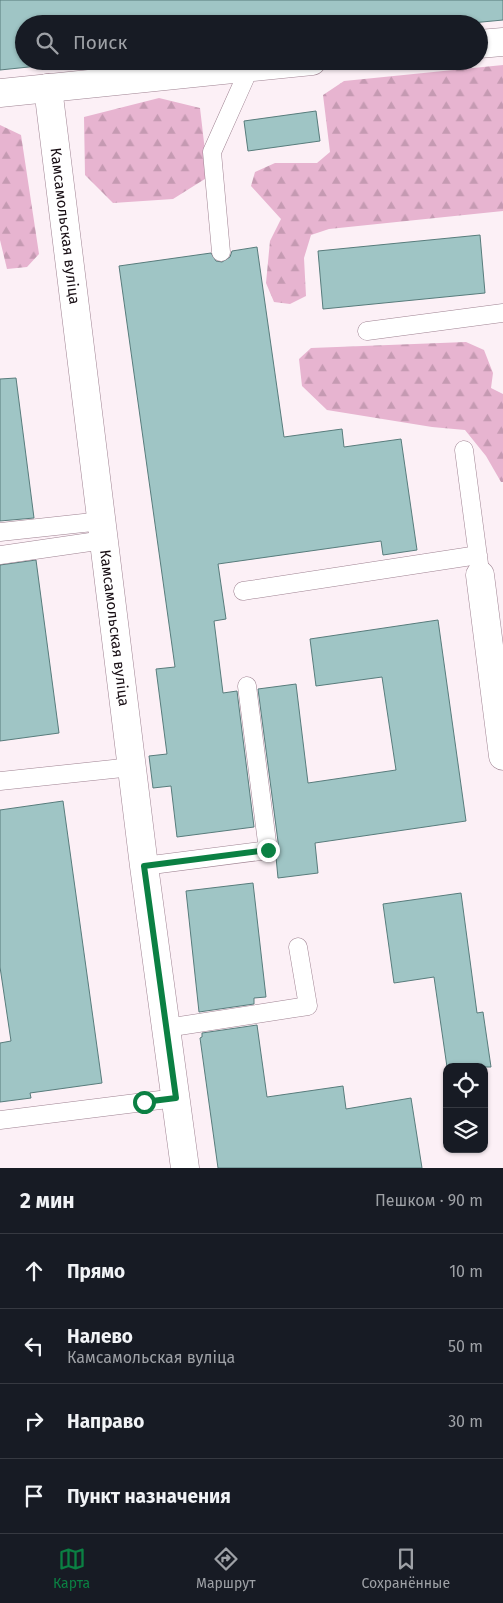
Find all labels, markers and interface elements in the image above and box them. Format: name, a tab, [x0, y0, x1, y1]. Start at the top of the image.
search box	[15, 15, 488, 70]
icon: search	[33, 29, 61, 57]
text: Поиск	[73, 31, 127, 54]
street label: Камсамольская вуліца	[46, 147, 84, 305]
street label: Камсамольская вуліца	[96, 549, 133, 707]
route end	[257, 839, 280, 862]
map controls	[443, 1063, 488, 1153]
button: locate	[443, 1063, 488, 1108]
route start	[133, 1091, 156, 1114]
button: layers	[443, 1108, 488, 1153]
text: 2 мин	[20, 1188, 75, 1214]
text: Пешком · 90 m	[375, 1191, 483, 1210]
icon: ahead	[20, 1257, 48, 1285]
text: Прямо	[67, 1260, 125, 1283]
text: 10 m	[449, 1262, 483, 1281]
text: Налево	[67, 1325, 133, 1348]
icon: left	[20, 1332, 48, 1360]
text: 50 m	[448, 1337, 483, 1356]
text: Камсамольская вуліца	[67, 1348, 235, 1367]
icon: right	[20, 1407, 48, 1435]
text: Направо	[67, 1410, 144, 1433]
text: 30 m	[448, 1412, 483, 1431]
icon: arrive	[20, 1482, 48, 1510]
text: Пункт назначения	[67, 1485, 231, 1508]
tab: Карта	[53, 1545, 90, 1592]
tab: Маршрут	[196, 1545, 255, 1592]
tab: Сохранённые	[361, 1545, 450, 1592]

